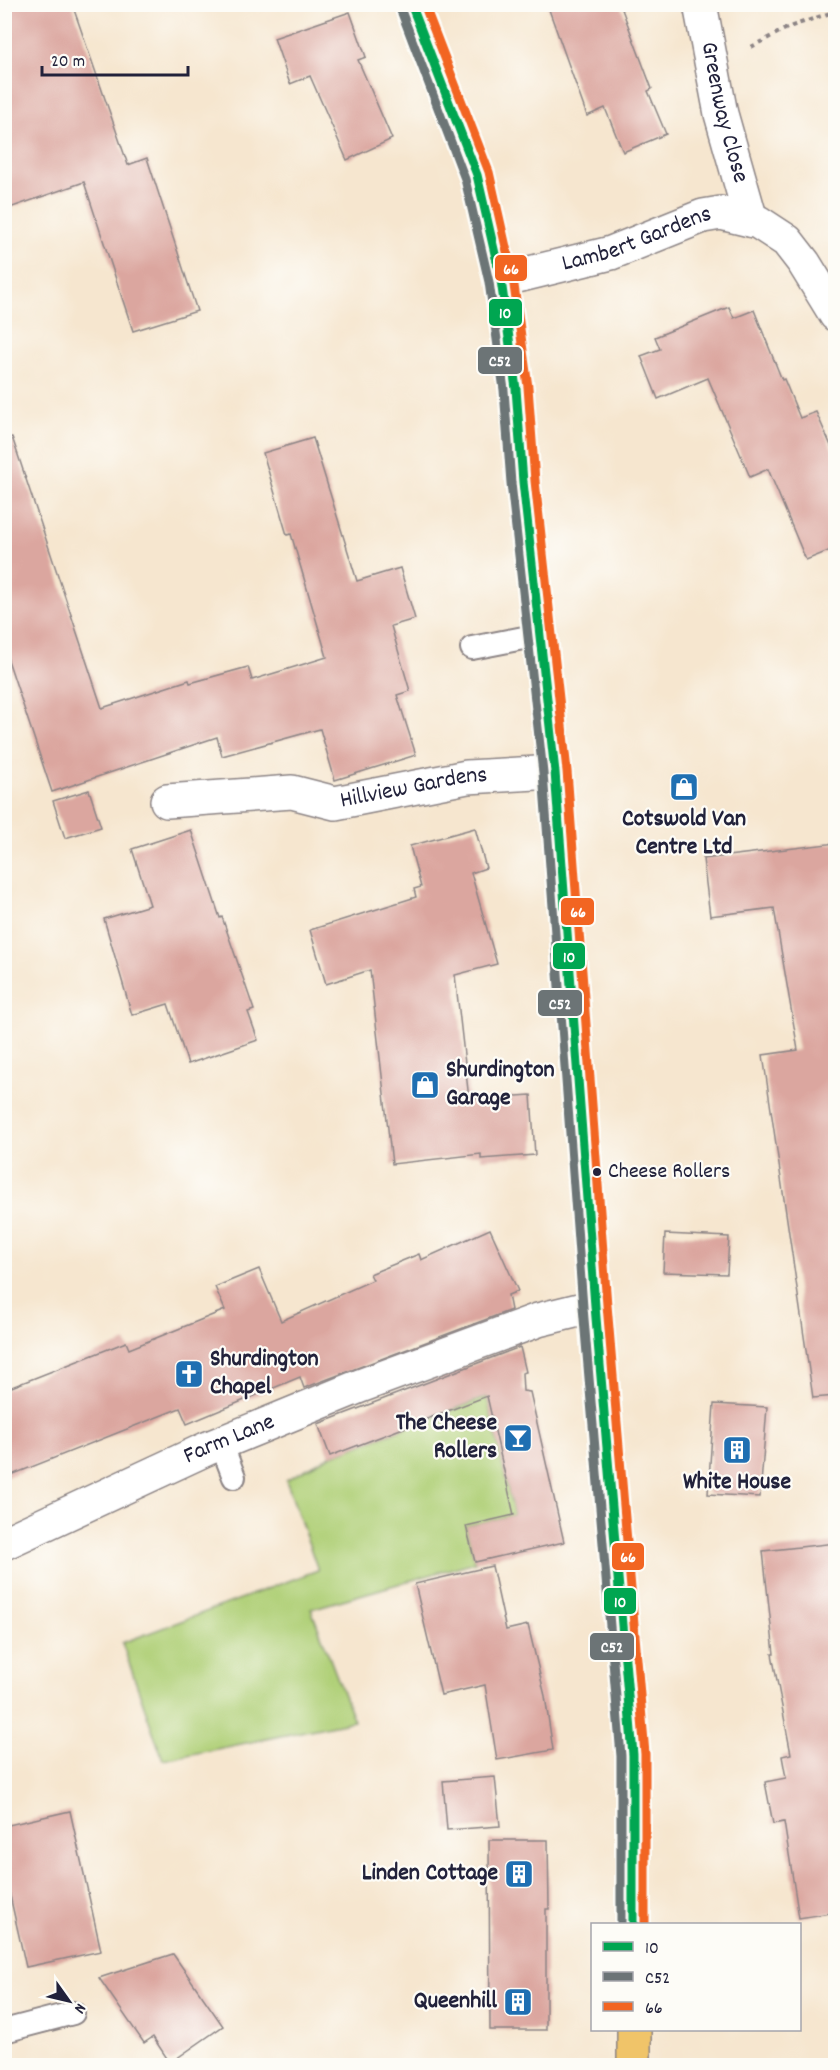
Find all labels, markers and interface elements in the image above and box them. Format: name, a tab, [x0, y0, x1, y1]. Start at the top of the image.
scale bar	[42, 39, 188, 77]
street label: Greenway Close	[691, 39, 757, 187]
text: 20 m	[51, 50, 85, 75]
street label: Lambert Gardens	[559, 198, 714, 281]
line badge: 66	[494, 254, 528, 282]
text: 66	[503, 259, 519, 282]
line badge: 10	[488, 298, 523, 327]
text: 10	[499, 303, 511, 326]
line badge: C52	[477, 346, 523, 375]
text: C52	[489, 351, 511, 374]
street label: Hillview Gardens	[337, 759, 488, 819]
shop icon: Cotswold Van Centre Ltd	[668, 771, 700, 803]
place label: Cotswold Van Centre Ltd	[622, 803, 746, 865]
line badge: 66	[560, 897, 595, 926]
text: 66	[570, 902, 586, 925]
line badge: 10	[552, 942, 586, 970]
text: 10	[563, 947, 575, 970]
line badge: C52	[537, 989, 583, 1017]
text: C52	[549, 994, 571, 1017]
place label: Shurdington Garage	[446, 1054, 555, 1116]
shop icon: Shurdington Garage	[409, 1069, 441, 1101]
place label: Cheese Rollers	[608, 1157, 730, 1188]
marker: Cheese Rollers	[591, 1166, 603, 1178]
place label: Shurdington Chapel	[210, 1343, 319, 1405]
church icon: Shurdington Chapel	[173, 1358, 205, 1390]
street label: Farm Lane	[178, 1406, 280, 1474]
place label: The Cheese Rollers	[396, 1407, 497, 1469]
bar icon: The Cheese Rollers	[502, 1422, 534, 1454]
building icon: White House	[721, 1434, 753, 1466]
place label: White House	[683, 1466, 791, 1500]
line badge: 66	[611, 1542, 645, 1571]
text: 66	[620, 1547, 636, 1570]
line badge: 10	[603, 1587, 637, 1615]
text: 10	[614, 1592, 626, 1615]
line badge: C52	[589, 1632, 635, 1661]
text: C52	[601, 1637, 623, 1660]
place label: Linden Cottage	[362, 1857, 498, 1891]
building icon: Linden Cottage	[503, 1858, 535, 1890]
legend	[591, 1923, 801, 2031]
text: 10	[645, 1937, 659, 1962]
text: C52	[645, 1967, 670, 1992]
north arrow	[39, 1971, 99, 2031]
place label: Queenhill	[414, 1985, 497, 2019]
building icon: Queenhill	[502, 1986, 534, 2018]
text: 66	[645, 1997, 663, 2022]
text: N	[68, 1998, 91, 2018]

